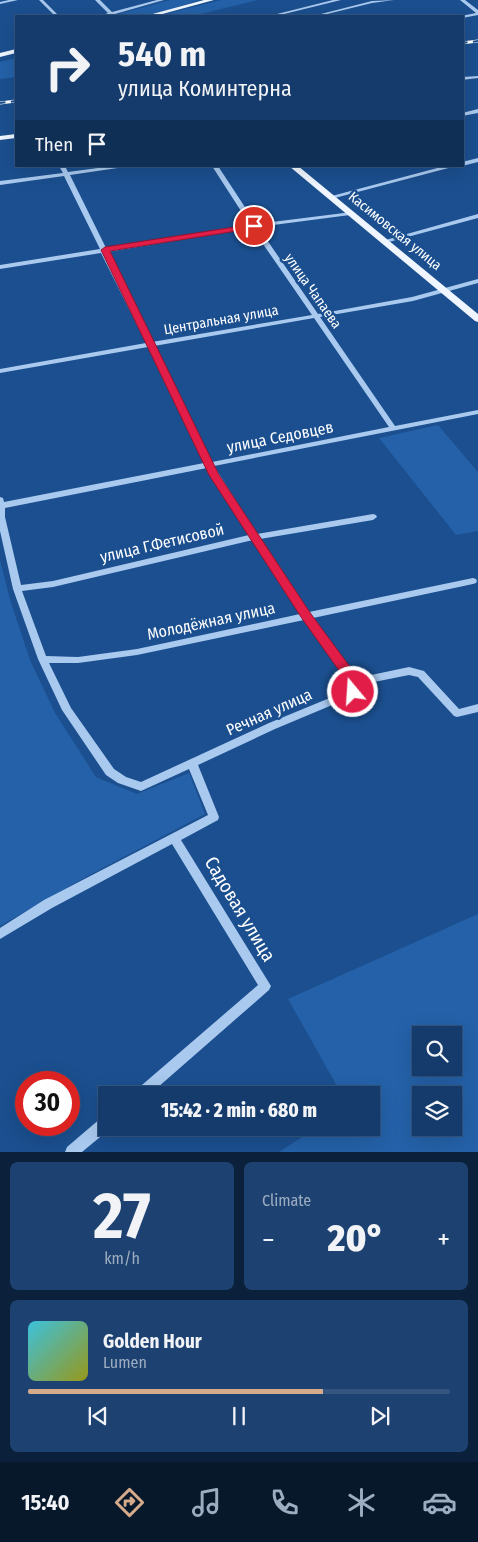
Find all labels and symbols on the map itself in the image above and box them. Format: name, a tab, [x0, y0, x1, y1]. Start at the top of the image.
street label: Касимовская улица	[345, 188, 445, 274]
pin	[233, 205, 275, 247]
street label: улица Чапаева	[281, 250, 345, 332]
street label: Центральная улица	[162, 302, 280, 338]
street label: улица Седовцев	[225, 417, 335, 457]
street label: улица Г.Фетисовой	[98, 519, 226, 567]
street label: Молодёжная улица	[145, 598, 277, 644]
position arrow	[326, 665, 378, 717]
street label: Речная улица	[223, 685, 315, 739]
street label: Садовая улица	[200, 852, 280, 966]
speed limit sign: 30	[15, 1071, 80, 1136]

